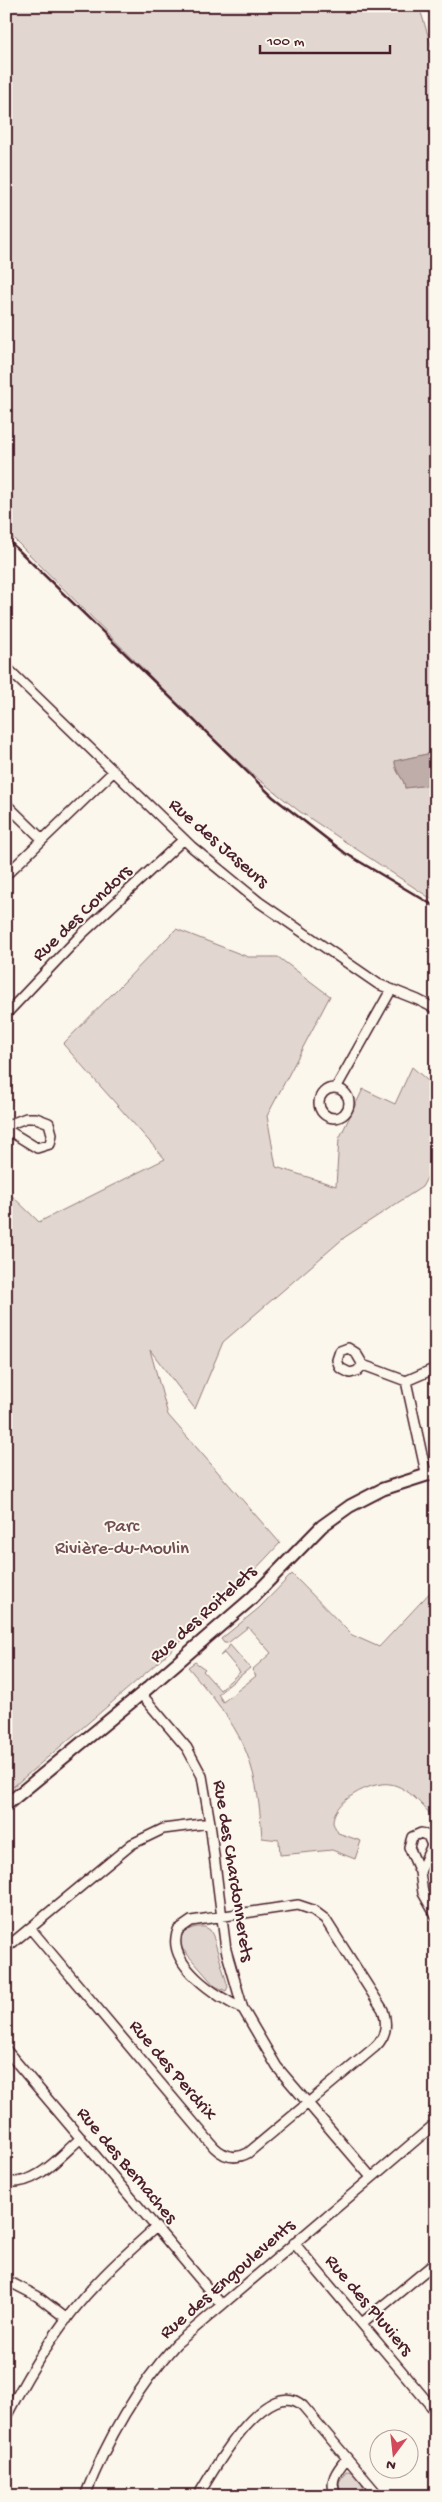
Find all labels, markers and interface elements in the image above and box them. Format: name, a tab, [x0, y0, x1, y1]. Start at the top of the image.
scale bar	[260, 22, 390, 54]
text: 100 m	[266, 33, 305, 51]
street label: Rue des Jaseurs	[163, 794, 274, 895]
street label: Rue des Condors	[28, 860, 138, 967]
park label: Parc Rivière-du-Moulin	[55, 1516, 189, 1561]
street label: Rue des Roitelets	[146, 1560, 263, 1669]
street label: Rue des Chardonnerets	[206, 1779, 258, 1964]
street label: Rue des Perdrix	[123, 2016, 221, 2126]
street label: Rue des Bernaches	[71, 2103, 182, 2230]
street label: Rue des Engoulevents	[156, 2214, 301, 2345]
street label: Rue des Pluviers	[319, 2251, 418, 2362]
north arrow	[370, 2430, 420, 2480]
text: N	[385, 2455, 398, 2474]

